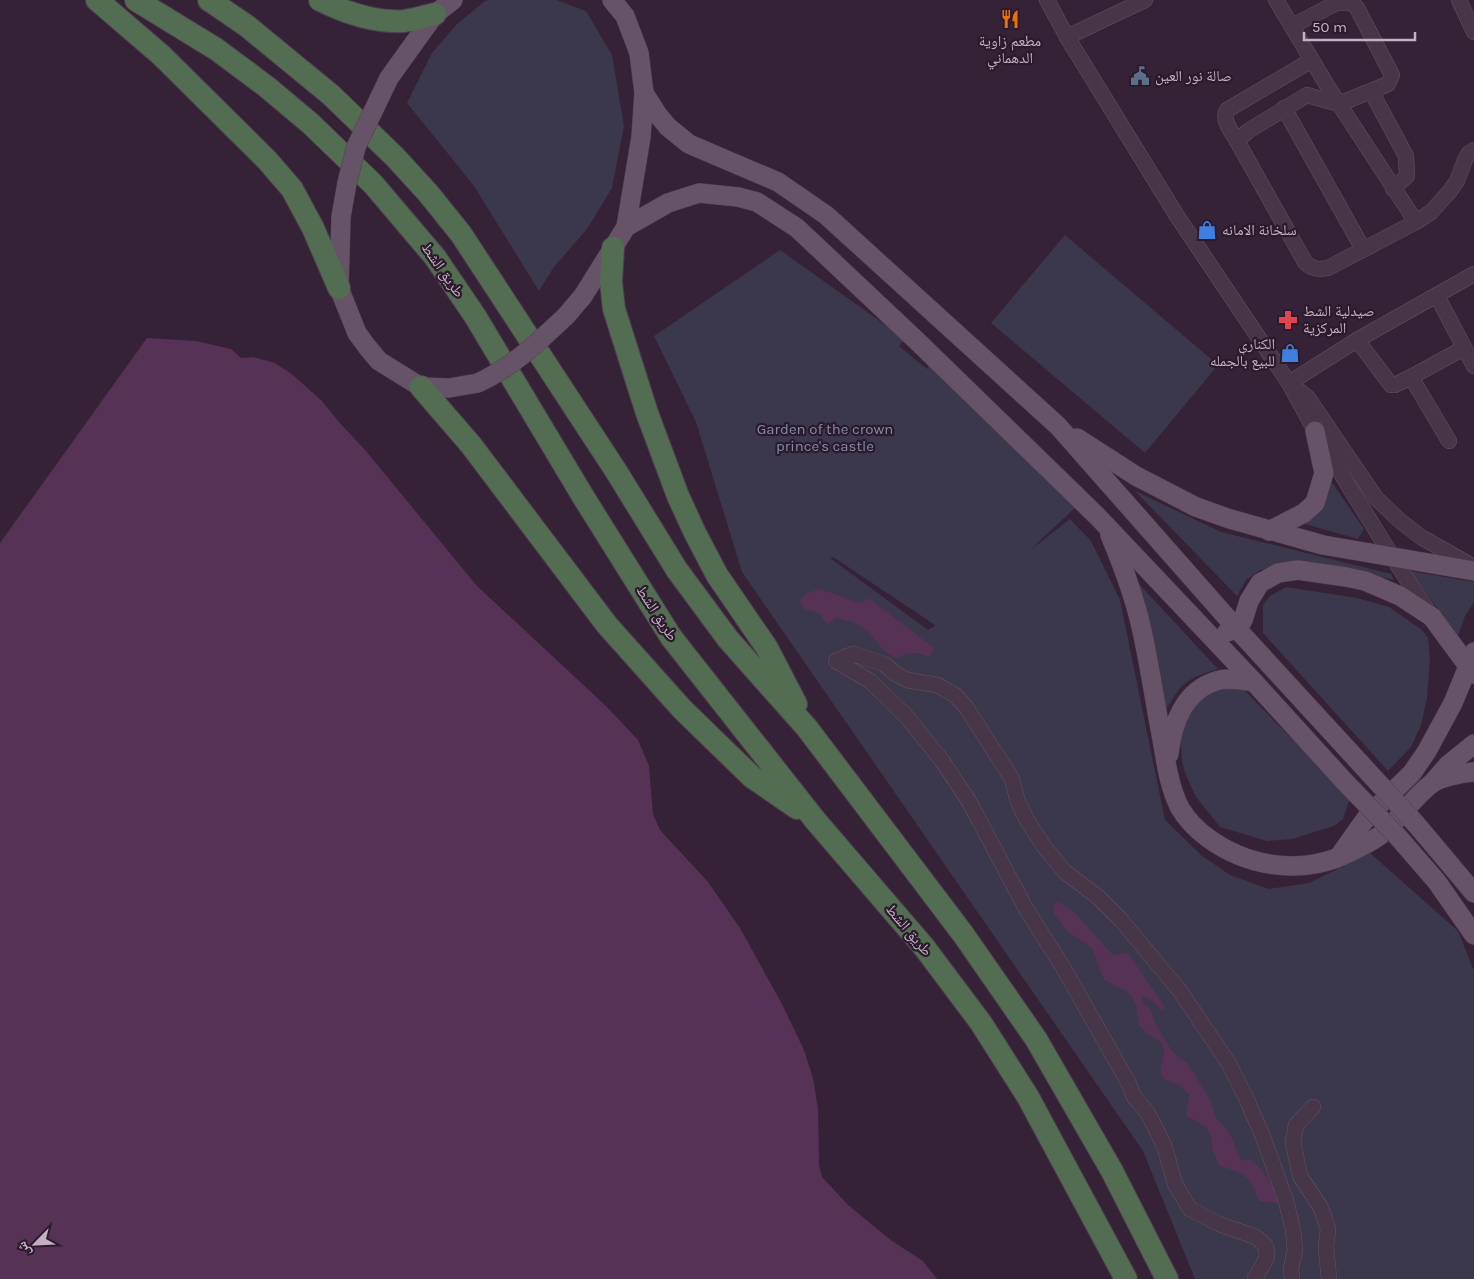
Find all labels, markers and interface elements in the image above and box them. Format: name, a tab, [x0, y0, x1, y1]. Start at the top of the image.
restaurant icon: مطعم زاوية الدهماني	[999, 8, 1021, 30]
scale bar	[1304, 10, 1415, 42]
text: 50 m	[1312, 18, 1347, 36]
place label: مطعم زاوية الدهماني	[979, 32, 1041, 70]
public building icon: صالة نور العين	[1129, 65, 1151, 87]
place label: صالة نور العين	[1155, 67, 1232, 86]
shop icon: سلخانة الامانه	[1196, 219, 1218, 241]
place label: سلخانة الامانه	[1222, 221, 1297, 239]
street label: طريق الشط	[417, 239, 468, 301]
place label: صيدلية الشط المركزية	[1303, 302, 1375, 337]
pharmacy icon: صيدلية الشط المركزية	[1277, 309, 1299, 331]
place label: الكناري للبيع بالجمله	[1210, 335, 1275, 371]
shop icon: الكناري للبيع بالجمله	[1279, 342, 1301, 364]
park label: Garden of the crown prince's castle	[757, 420, 893, 455]
street label: طريق الشط	[632, 582, 682, 645]
street label: طريق الشط	[881, 900, 936, 960]
north arrow	[10, 1219, 60, 1269]
text: ش	[13, 1239, 34, 1259]

